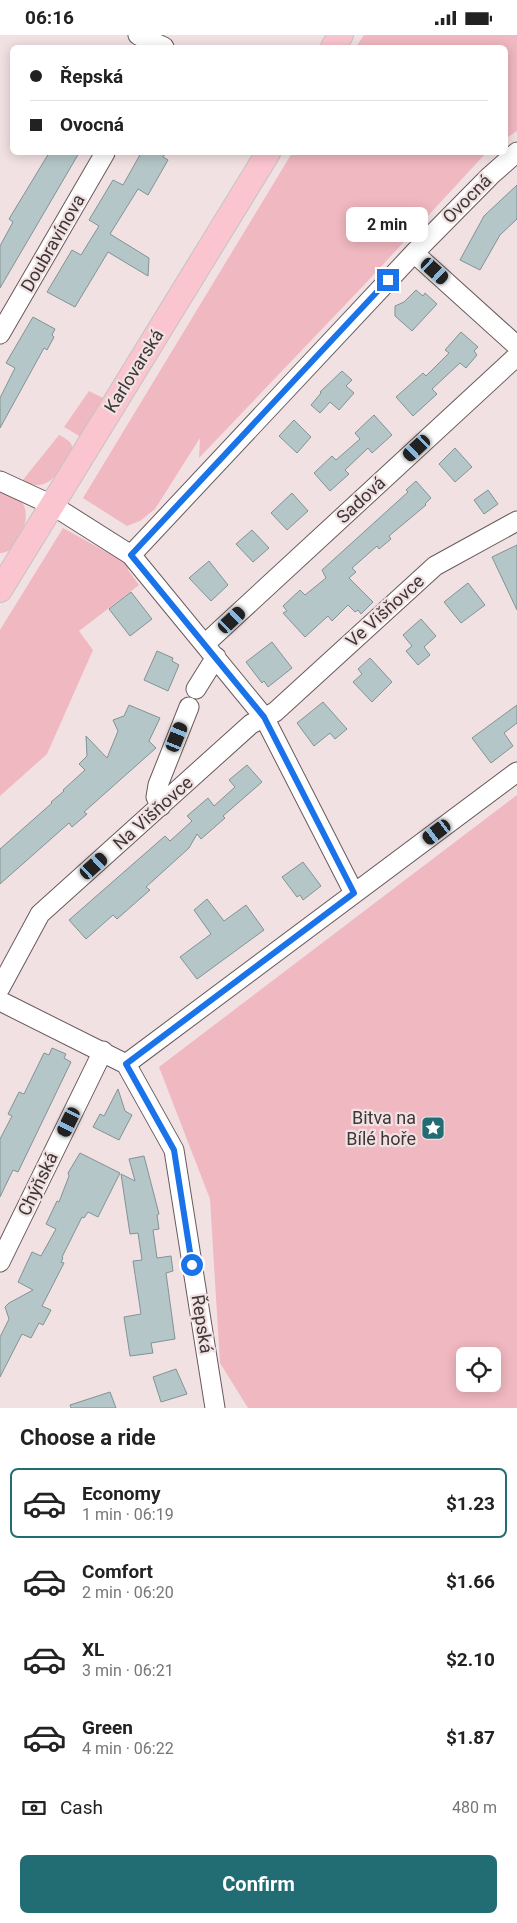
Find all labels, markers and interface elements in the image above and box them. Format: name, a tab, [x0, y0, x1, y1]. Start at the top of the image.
text: 06:16	[25, 6, 74, 29]
text: Řepská	[60, 65, 123, 88]
text: Ovocná	[60, 113, 124, 136]
street label: Ovocná	[438, 170, 495, 227]
street label: Doubravínova	[16, 190, 89, 295]
callout: 2 min	[347, 207, 429, 243]
text: 2 min	[367, 215, 407, 234]
car	[418, 255, 451, 287]
route end	[377, 269, 399, 291]
street label: Karlovarská	[100, 325, 167, 416]
car	[400, 432, 433, 464]
street label: Sadová	[332, 472, 389, 527]
street label: Ve Višňovce	[341, 570, 428, 651]
car	[215, 604, 248, 636]
car	[164, 720, 189, 754]
street label: Na Višňovce	[109, 771, 197, 854]
car	[420, 817, 453, 847]
car	[77, 850, 110, 882]
car	[55, 1105, 82, 1139]
place label: Bitva na Bílé hoře	[346, 1107, 416, 1149]
place icon: Bitva na Bílé hoře	[420, 1115, 446, 1141]
street label: Chýňská	[13, 1148, 62, 1219]
route start	[181, 1254, 203, 1276]
street label: Řepská	[188, 1293, 217, 1355]
map controls	[456, 1347, 501, 1392]
button: locate	[456, 1347, 501, 1392]
text: Choose a ride	[20, 1425, 156, 1450]
icon: car	[22, 1481, 67, 1526]
text: Economy	[82, 1482, 161, 1505]
text: $1.23	[446, 1492, 495, 1515]
text: 1 min · 06:19	[82, 1505, 174, 1524]
icon: car	[22, 1559, 67, 1604]
text: Comfort	[82, 1560, 153, 1583]
text: $1.66	[446, 1570, 495, 1593]
text: 2 min · 06:20	[82, 1583, 174, 1602]
icon: car	[22, 1637, 67, 1682]
text: XL	[82, 1638, 104, 1661]
text: $2.10	[446, 1648, 495, 1671]
text: 3 min · 06:21	[82, 1661, 174, 1680]
icon: car	[22, 1715, 67, 1760]
text: Green	[82, 1716, 133, 1739]
text: $1.87	[446, 1726, 495, 1749]
text: 4 min · 06:22	[82, 1739, 174, 1758]
icon: cash	[20, 1794, 48, 1822]
text: Cash	[60, 1796, 103, 1819]
text: 480 m	[452, 1798, 497, 1817]
button: Confirm	[20, 1855, 497, 1913]

